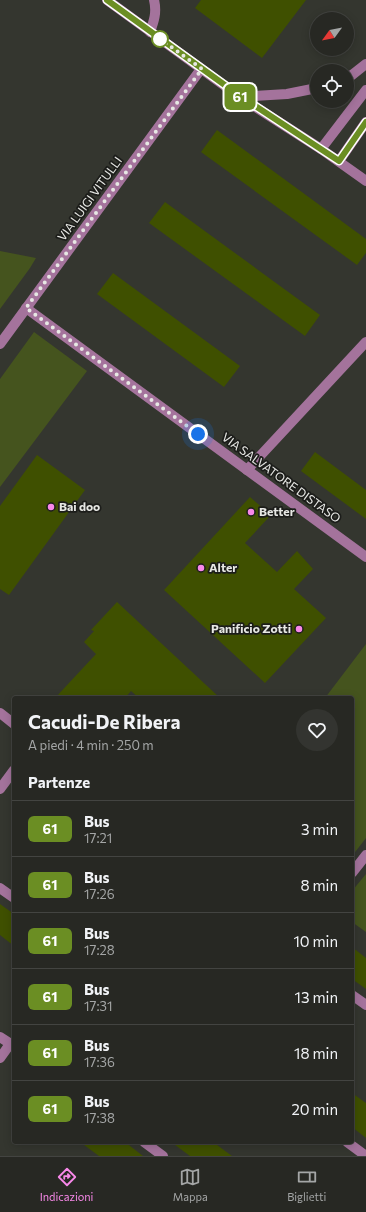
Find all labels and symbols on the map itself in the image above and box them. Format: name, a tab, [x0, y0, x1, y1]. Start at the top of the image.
north arrow	[310, 12, 354, 56]
unlabelled marker	[151, 30, 169, 48]
line badge: 61	[222, 84, 258, 110]
street label: VIA LUIGI VITULLI	[54, 154, 124, 243]
your location	[188, 424, 208, 444]
street label: VIA SALVATORE DISTASO	[219, 429, 344, 525]
place label: Bai doo	[59, 499, 100, 513]
marker: Bai doo	[46, 502, 56, 512]
place label: Better	[259, 504, 295, 518]
marker: Better	[246, 507, 256, 517]
place label: Alter	[209, 560, 237, 574]
marker: Alter	[196, 563, 206, 573]
place label: Panificio Zotti	[211, 621, 291, 635]
marker: Panificio Zotti	[294, 624, 304, 634]

